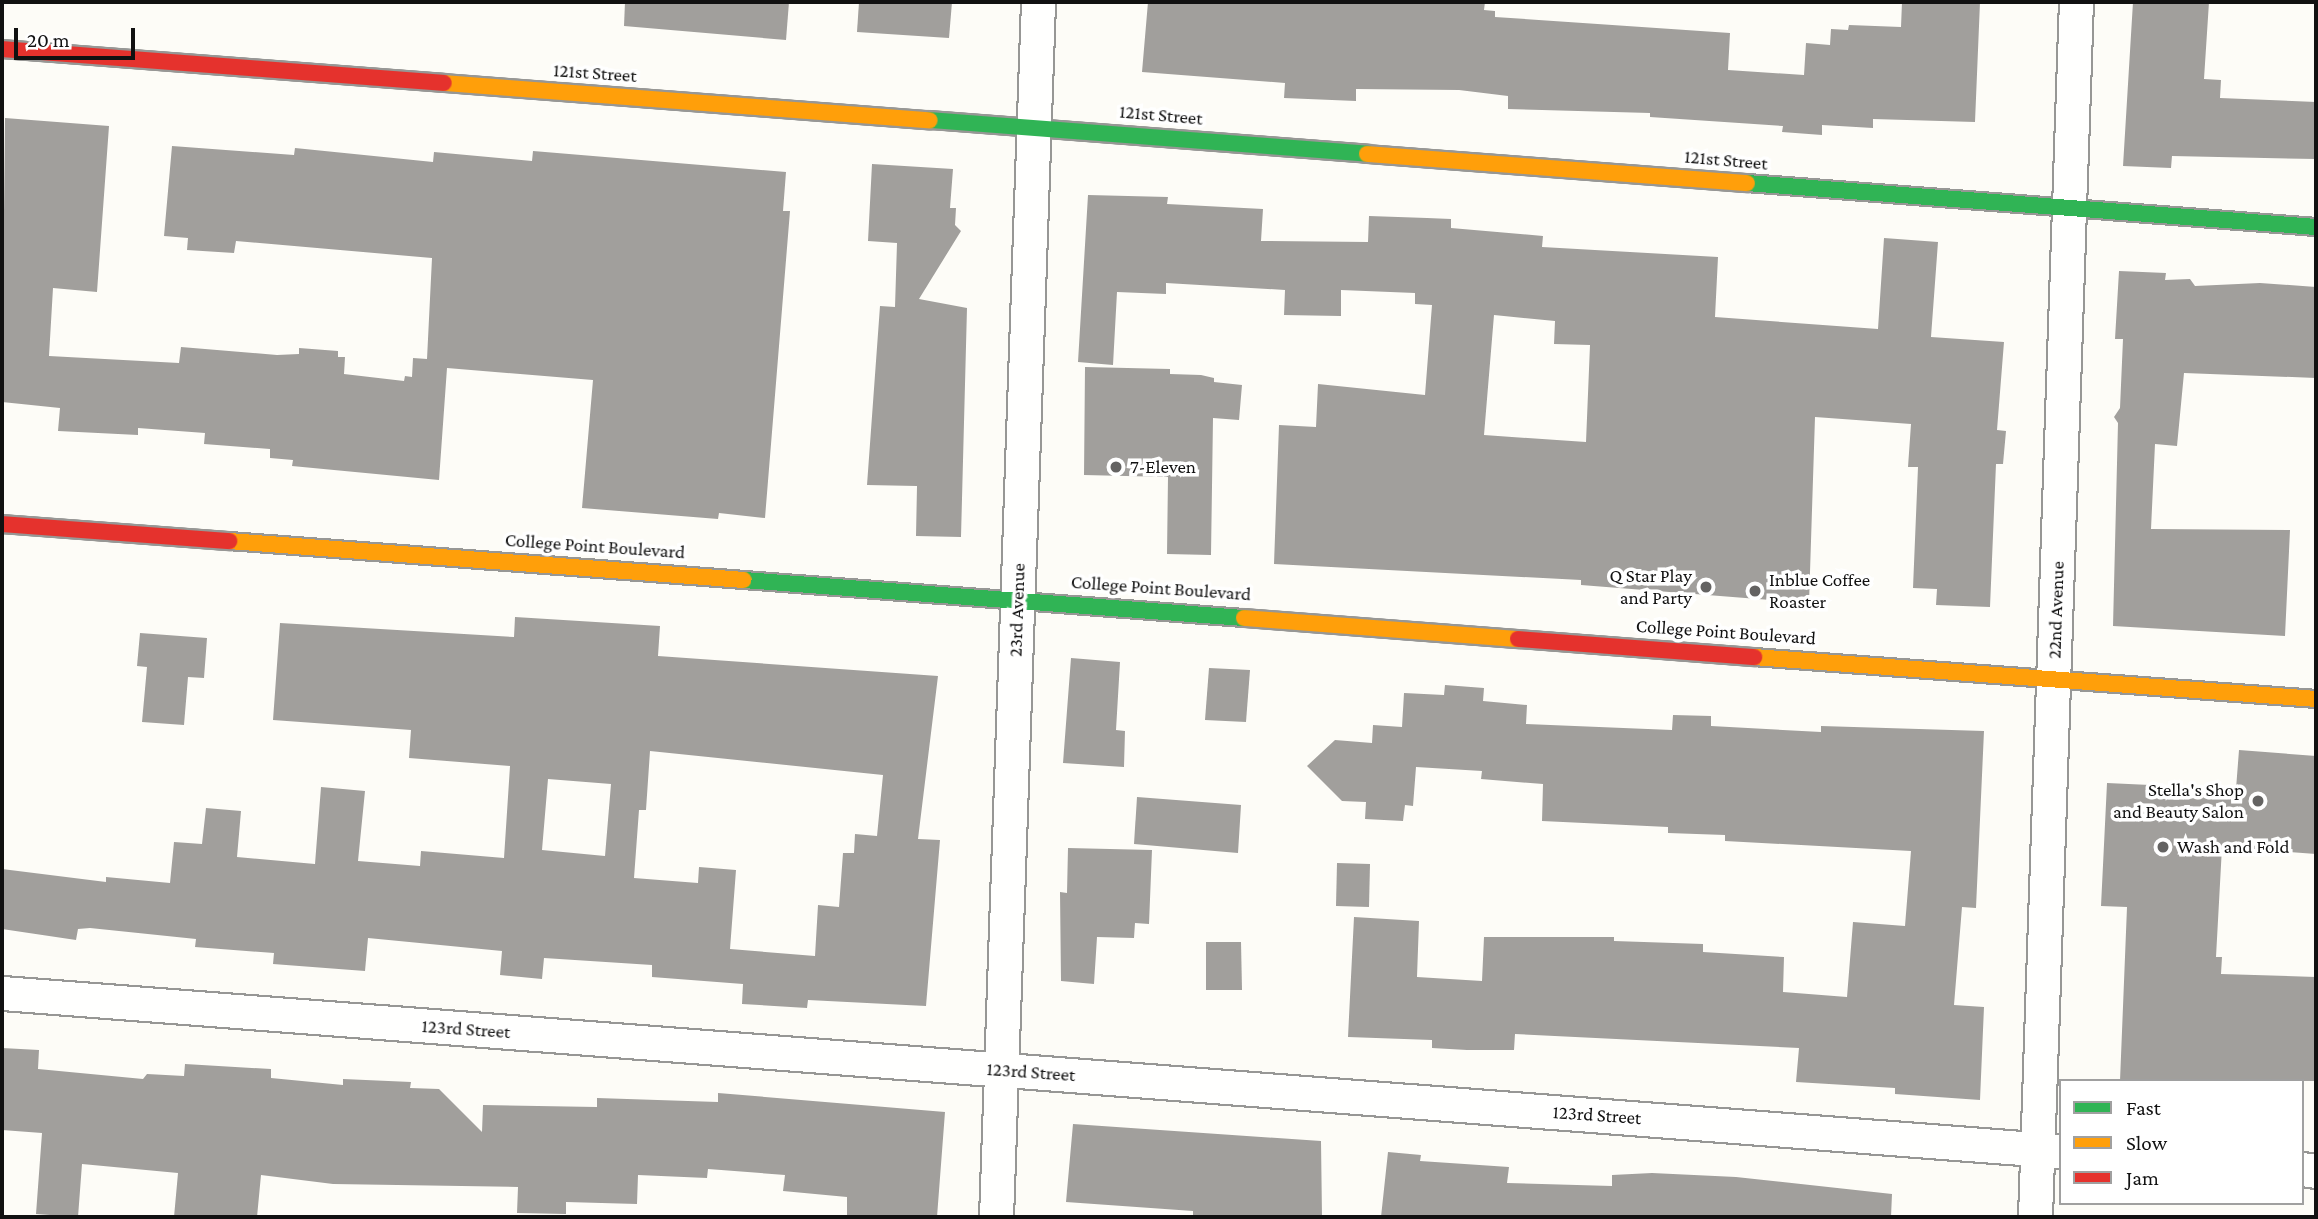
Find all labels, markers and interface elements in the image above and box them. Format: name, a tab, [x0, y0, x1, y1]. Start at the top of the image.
scale bar	[18, 14, 138, 58]
text: 20 m	[27, 28, 70, 52]
street label: 121st Street	[553, 59, 637, 87]
street label: 121st Street	[1118, 100, 1204, 130]
street label: 121st Street	[1683, 145, 1769, 175]
place label: 7-Eleven	[1130, 456, 1196, 478]
marker: 7-Eleven	[1108, 459, 1124, 475]
street label: College Point Boulevard	[504, 528, 686, 564]
street label: 22nd Avenue	[2043, 561, 2069, 659]
street label: 23rd Avenue	[1004, 563, 1030, 657]
place label: Q Star Play and Party	[1610, 565, 1692, 609]
place label: Inblue Coffee Roaster	[1769, 569, 1870, 613]
street label: College Point Boulevard	[1070, 570, 1252, 606]
marker: Q Star Play and Party	[1698, 579, 1714, 595]
marker: Inblue Coffee Roaster	[1747, 583, 1763, 599]
street label: College Point Boulevard	[1635, 614, 1817, 650]
place label: Stella's Shop and Beauty Salon	[2113, 779, 2244, 823]
marker: Stella's Shop and Beauty Salon	[2250, 793, 2266, 809]
place label: Wash and Fold	[2177, 836, 2290, 858]
marker: Wash and Fold	[2155, 839, 2171, 855]
street label: 123rd Street	[421, 1015, 511, 1043]
street label: 123rd Street	[986, 1058, 1076, 1086]
legend	[2059, 1079, 2304, 1205]
text: Fast	[2126, 1096, 2161, 1120]
street label: 123rd Street	[1552, 1101, 1642, 1129]
text: Slow	[2126, 1131, 2167, 1155]
text: Jam	[2126, 1166, 2159, 1190]

